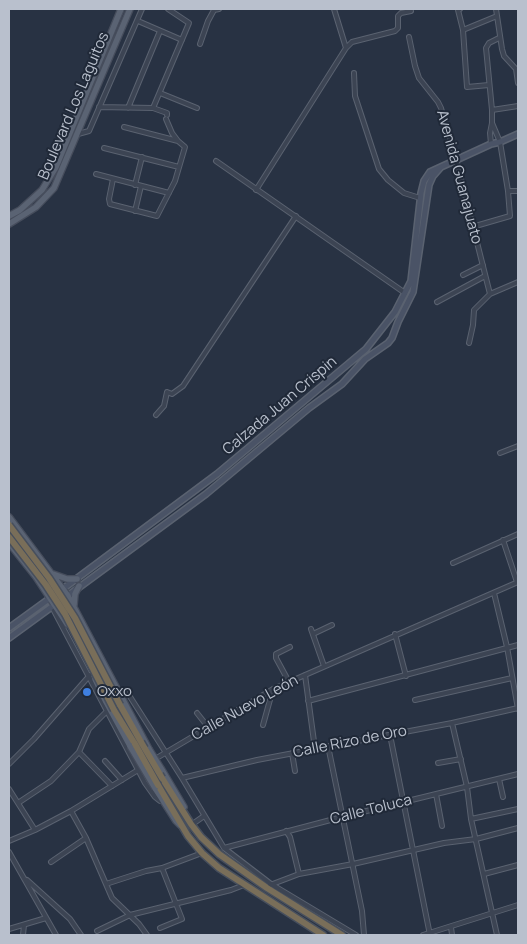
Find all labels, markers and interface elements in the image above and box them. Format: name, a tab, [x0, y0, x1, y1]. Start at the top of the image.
street label: Boulevard Los Laguitos	[35, 29, 113, 183]
street label: Avenida Guanajuato	[432, 108, 486, 246]
street label: Calzada Juan Crispin	[219, 353, 341, 459]
street label: Calle Nuevo León	[189, 671, 301, 745]
place label: Oxxo	[97, 683, 132, 701]
marker: Oxxo	[81, 686, 93, 698]
street label: Calle Rizo de Oro	[292, 722, 408, 762]
street label: Calle Toluca	[328, 791, 414, 829]

